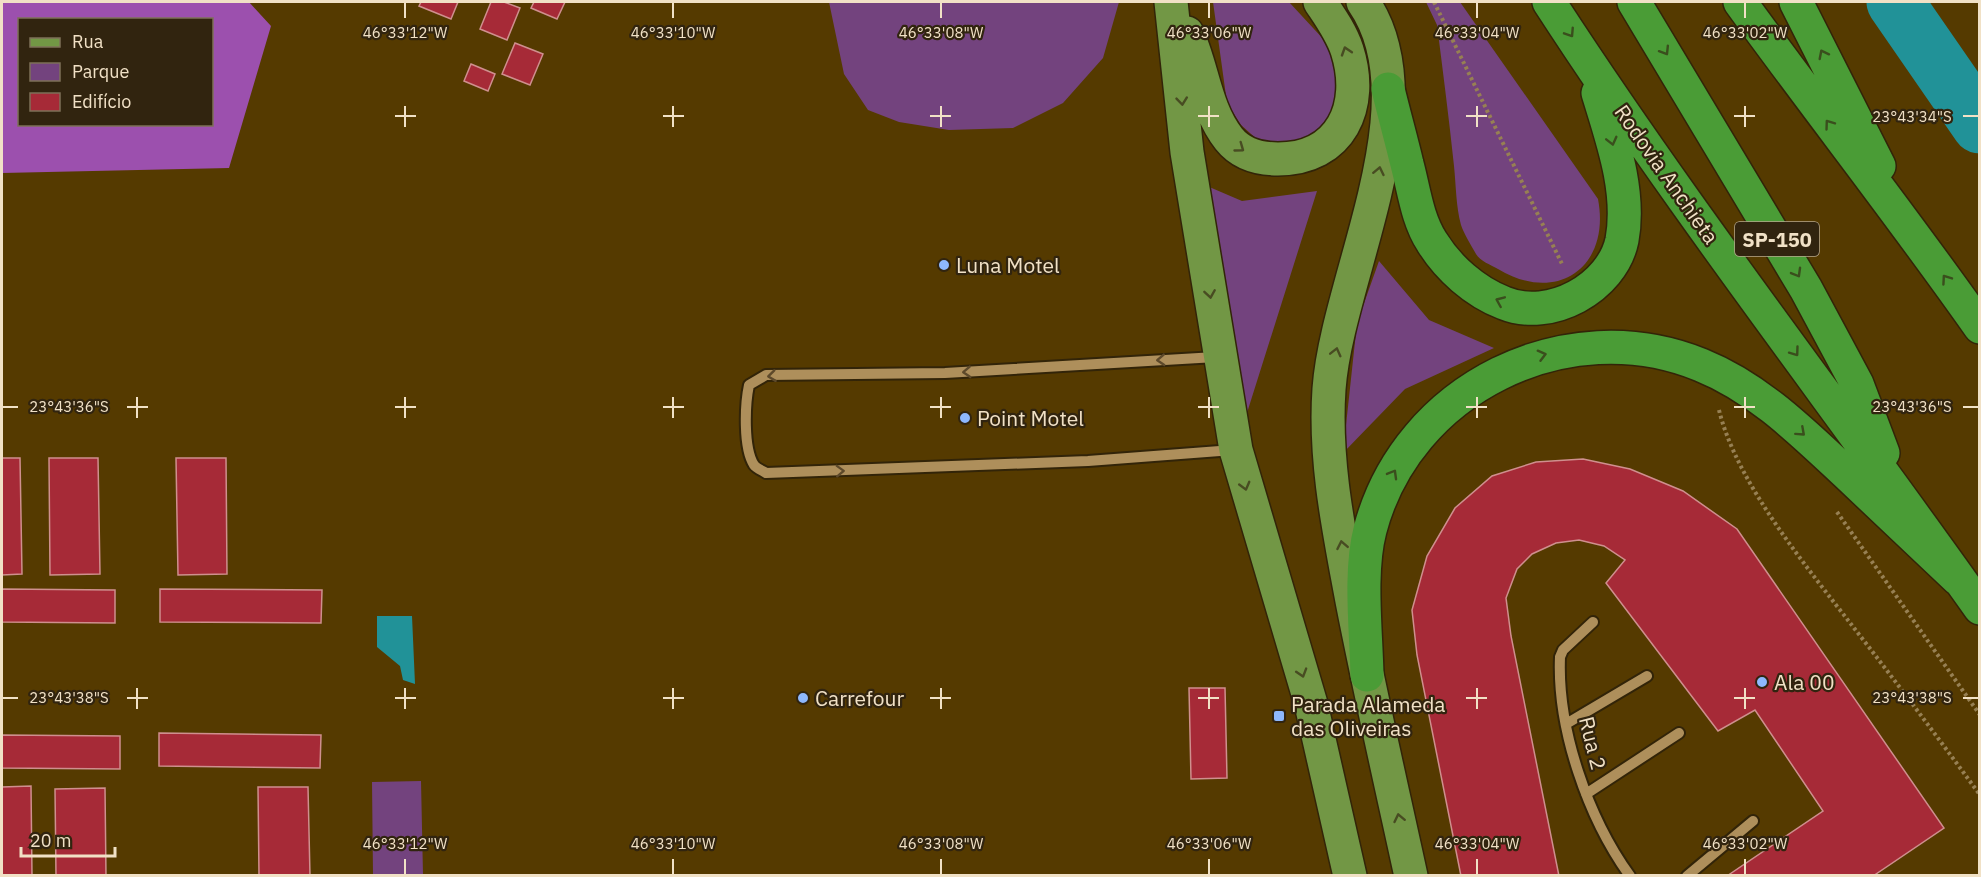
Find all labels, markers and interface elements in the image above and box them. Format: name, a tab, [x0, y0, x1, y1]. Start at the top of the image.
legend	[18, 18, 213, 126]
text: 46°33'12"W	[363, 23, 448, 42]
text: 46°33'10"W	[631, 23, 716, 42]
text: 46°33'08"W	[899, 23, 984, 42]
text: 46°33'06"W	[1167, 23, 1252, 42]
text: 46°33'04"W	[1435, 23, 1520, 42]
text: 46°33'02"W	[1703, 23, 1788, 42]
one-way arrow	[1562, 27, 1574, 37]
text: Rua	[72, 30, 104, 53]
one-way arrow	[1658, 45, 1670, 55]
one-way arrow	[1341, 46, 1354, 57]
one-way arrow	[1819, 49, 1831, 60]
text: Parque	[72, 60, 130, 83]
text: Edifício	[72, 90, 131, 113]
one-way arrow	[1175, 97, 1187, 106]
street label: Rodovia Anchieta	[1609, 99, 1725, 249]
text: 23°43'34"S	[1872, 107, 1952, 126]
one-way arrow	[1825, 120, 1836, 131]
one-way arrow	[1604, 136, 1617, 146]
one-way arrow	[1234, 140, 1245, 151]
one-way arrow	[1372, 166, 1385, 176]
road number: SP-150	[1735, 222, 1819, 256]
place label: Luna Motel	[956, 251, 1060, 279]
marker: Luna Motel	[937, 258, 951, 272]
one-way arrow	[1790, 267, 1801, 277]
one-way arrow	[1942, 275, 1953, 286]
one-way arrow	[1203, 290, 1215, 299]
one-way arrow	[1496, 296, 1507, 308]
one-way arrow	[1788, 345, 1799, 356]
one-way arrow	[1328, 347, 1341, 357]
one-way arrow	[1537, 350, 1547, 363]
one-way arrow	[1157, 354, 1166, 367]
one-way arrow	[962, 365, 971, 378]
one-way arrow	[767, 369, 777, 382]
text: 23°43'36"S	[29, 397, 109, 416]
text: 23°43'36"S	[1872, 397, 1952, 416]
place label: Point Motel	[977, 404, 1084, 432]
marker: Point Motel	[958, 411, 972, 425]
one-way arrow	[1794, 425, 1805, 436]
one-way arrow	[835, 465, 844, 478]
one-way arrow	[1386, 470, 1397, 480]
one-way arrow	[1238, 481, 1251, 491]
one-way arrow	[1336, 541, 1349, 551]
one-way arrow	[1295, 667, 1307, 678]
place label: Ala 00	[1774, 668, 1835, 696]
marker: Ala 00	[1755, 675, 1769, 689]
place label: Carrefour	[815, 684, 905, 712]
text: 23°43'38"S	[29, 688, 109, 707]
text: 23°43'38"S	[1872, 688, 1952, 707]
place label: Parada Alameda das Oliveiras	[1291, 690, 1446, 742]
marker: Carrefour	[796, 691, 810, 705]
marker: Parada Alameda das Oliveiras	[1272, 709, 1286, 723]
street label: Rua 2	[1573, 713, 1613, 773]
one-way arrow	[1393, 814, 1406, 824]
scale bar	[21, 820, 116, 858]
text: 20 m	[30, 829, 72, 852]
text: 46°33'12"W	[363, 834, 448, 853]
text: 46°33'10"W	[631, 834, 716, 853]
text: 46°33'08"W	[899, 834, 984, 853]
text: 46°33'06"W	[1167, 834, 1252, 853]
text: 46°33'04"W	[1435, 834, 1520, 853]
text: 46°33'02"W	[1703, 834, 1788, 853]

